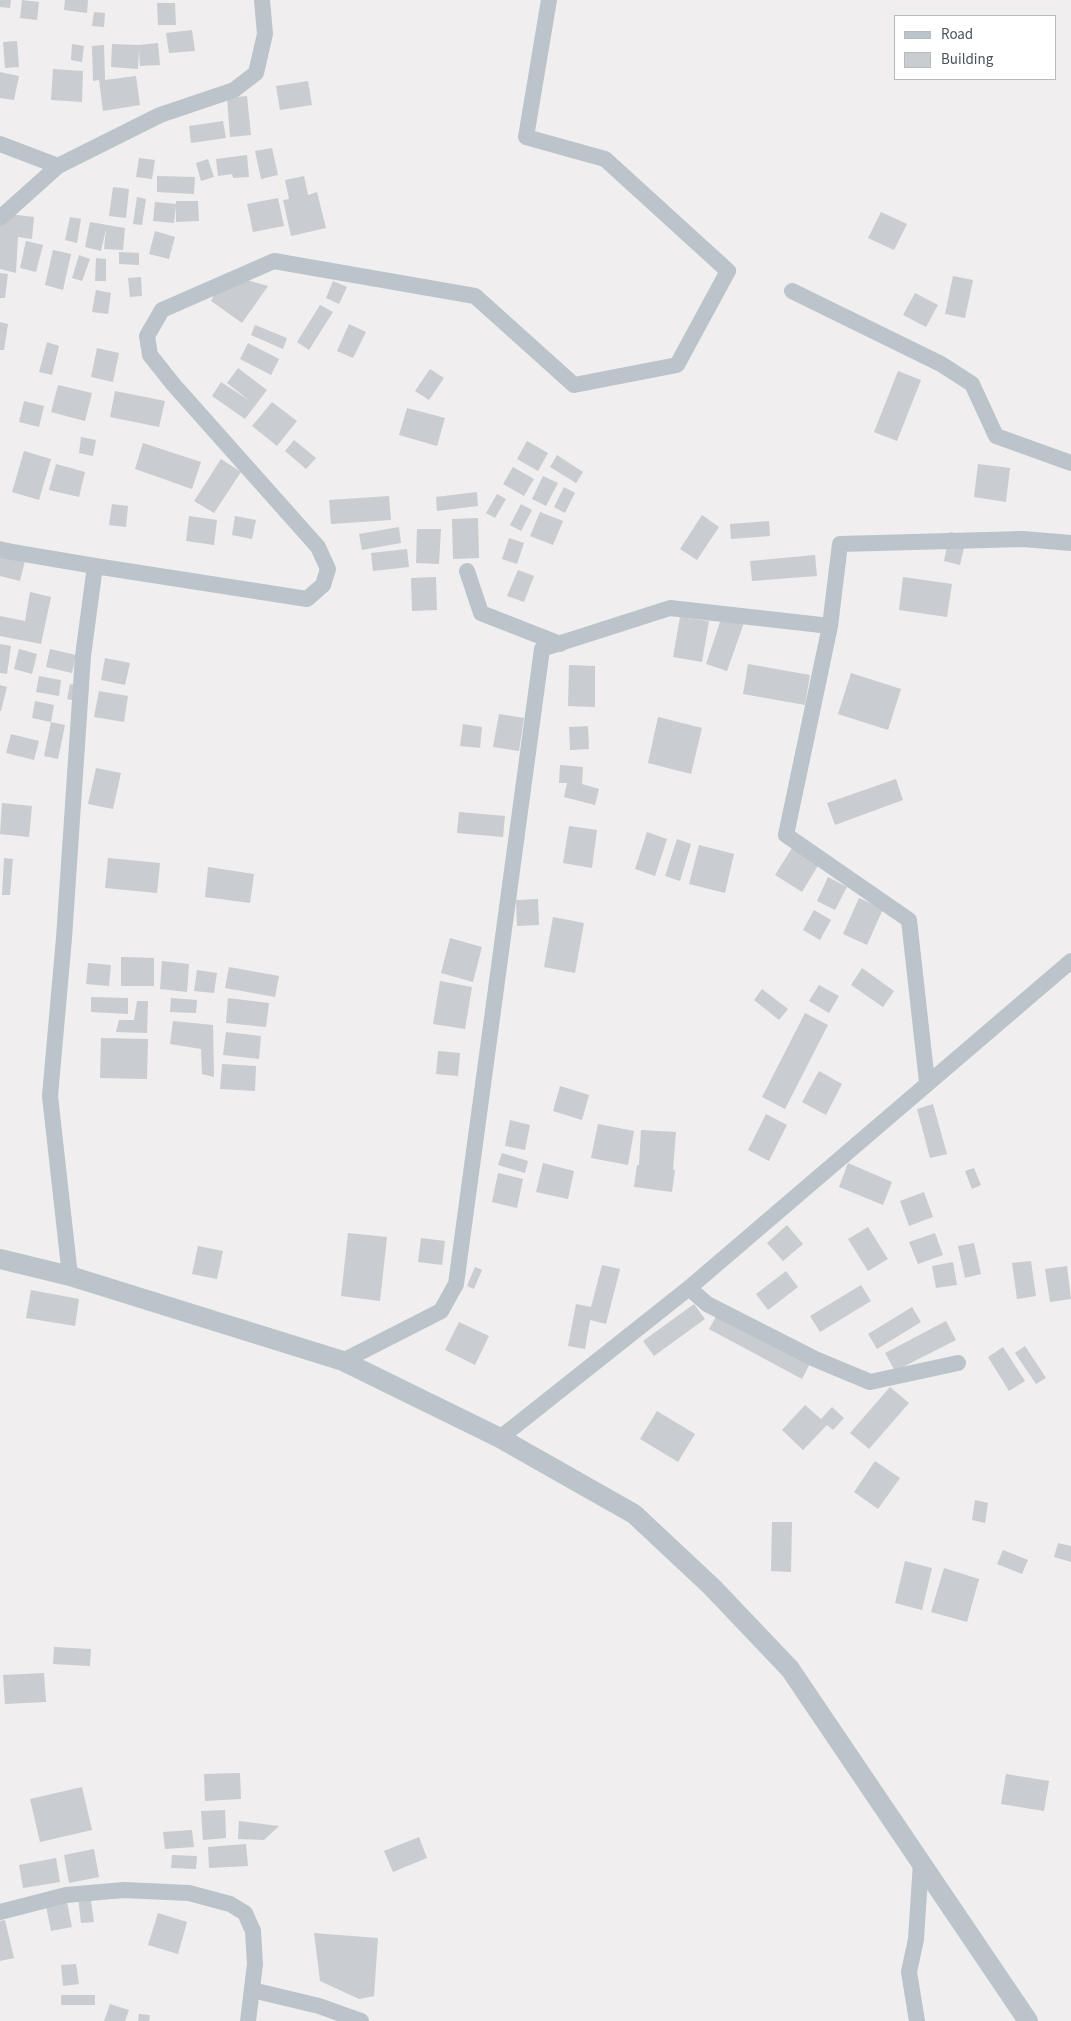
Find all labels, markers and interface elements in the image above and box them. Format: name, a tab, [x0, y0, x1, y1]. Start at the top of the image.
legend	[894, 15, 1056, 80]
text: Road	[941, 24, 973, 45]
text: Building	[941, 49, 993, 70]

